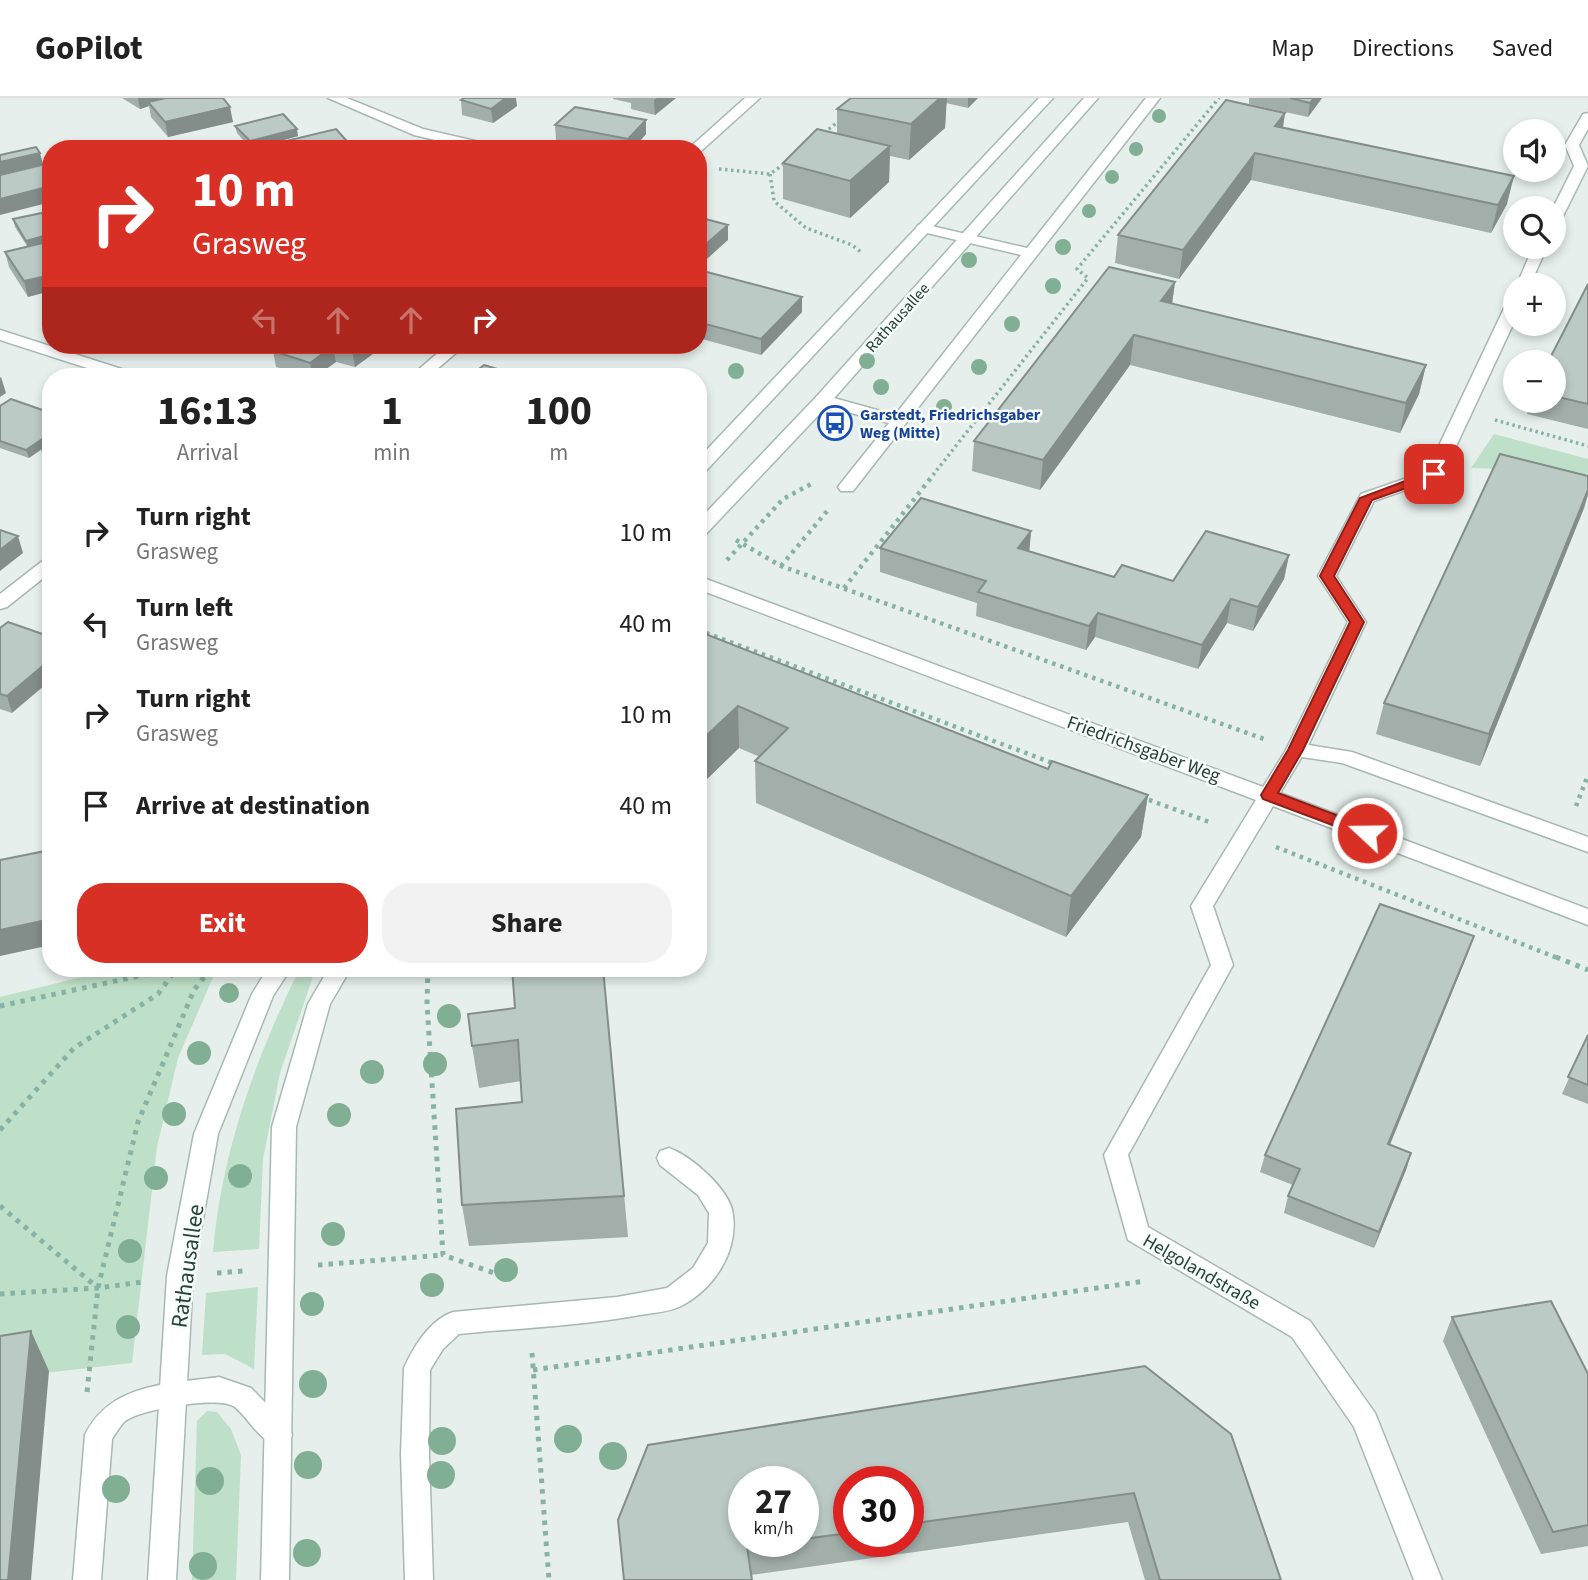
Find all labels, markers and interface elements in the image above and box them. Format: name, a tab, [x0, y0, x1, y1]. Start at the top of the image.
text: GoPilot	[35, 25, 143, 72]
text: Map	[1271, 31, 1314, 66]
text: Directions	[1352, 31, 1454, 66]
text: Saved	[1492, 31, 1553, 66]
map controls	[1503, 119, 1566, 413]
button: sound	[1503, 119, 1566, 182]
text: 10 m	[192, 156, 296, 226]
icon: right	[77, 168, 168, 259]
button: search	[1503, 196, 1566, 259]
text: Grasweg	[192, 221, 306, 267]
button: +	[1503, 273, 1566, 336]
street label: Rathausallee	[861, 278, 935, 357]
icon: left	[246, 301, 284, 339]
icon: ahead	[319, 301, 357, 339]
icon: ahead	[392, 301, 430, 339]
icon: right	[465, 301, 503, 339]
button: −	[1503, 350, 1566, 413]
text: 16:13	[157, 381, 258, 441]
text: 1	[381, 381, 403, 441]
text: 100	[525, 381, 592, 441]
bus stop icon: Garstedt, Friedrichsgaber Weg (Mitte)	[816, 404, 854, 442]
place label: Garstedt, Friedrichsgaber Weg (Mitte)	[860, 404, 1041, 444]
text: Arrival	[177, 436, 239, 469]
text: min	[373, 436, 411, 469]
text: m	[549, 436, 568, 469]
pin	[1404, 444, 1464, 504]
icon: arrive	[1415, 455, 1453, 493]
text: Turn right	[136, 498, 251, 535]
icon: right	[77, 514, 115, 552]
text: 10 m	[619, 514, 672, 551]
text: Grasweg	[136, 535, 218, 568]
text: Turn left	[136, 589, 233, 626]
icon: left	[77, 605, 115, 643]
text: 40 m	[619, 605, 672, 642]
text: Grasweg	[136, 626, 218, 659]
text: Turn right	[136, 680, 251, 717]
icon: right	[77, 696, 115, 734]
text: 10 m	[619, 696, 672, 733]
street label: Friedrichsgaber Weg	[1063, 709, 1224, 790]
text: Grasweg	[136, 717, 218, 750]
icon: arrive	[77, 787, 115, 825]
text: Arrive at destination	[136, 787, 370, 824]
text: 40 m	[619, 787, 672, 824]
position arrow	[1330, 796, 1404, 870]
button: Exit	[77, 883, 368, 963]
button: Share	[382, 883, 672, 963]
street label: Rathausallee	[162, 1202, 212, 1330]
street label: Helgolandstraße	[1137, 1228, 1265, 1317]
speed limit sign: 30	[833, 1466, 924, 1557]
text: 27	[755, 1477, 792, 1527]
text: km/h	[754, 1516, 793, 1541]

